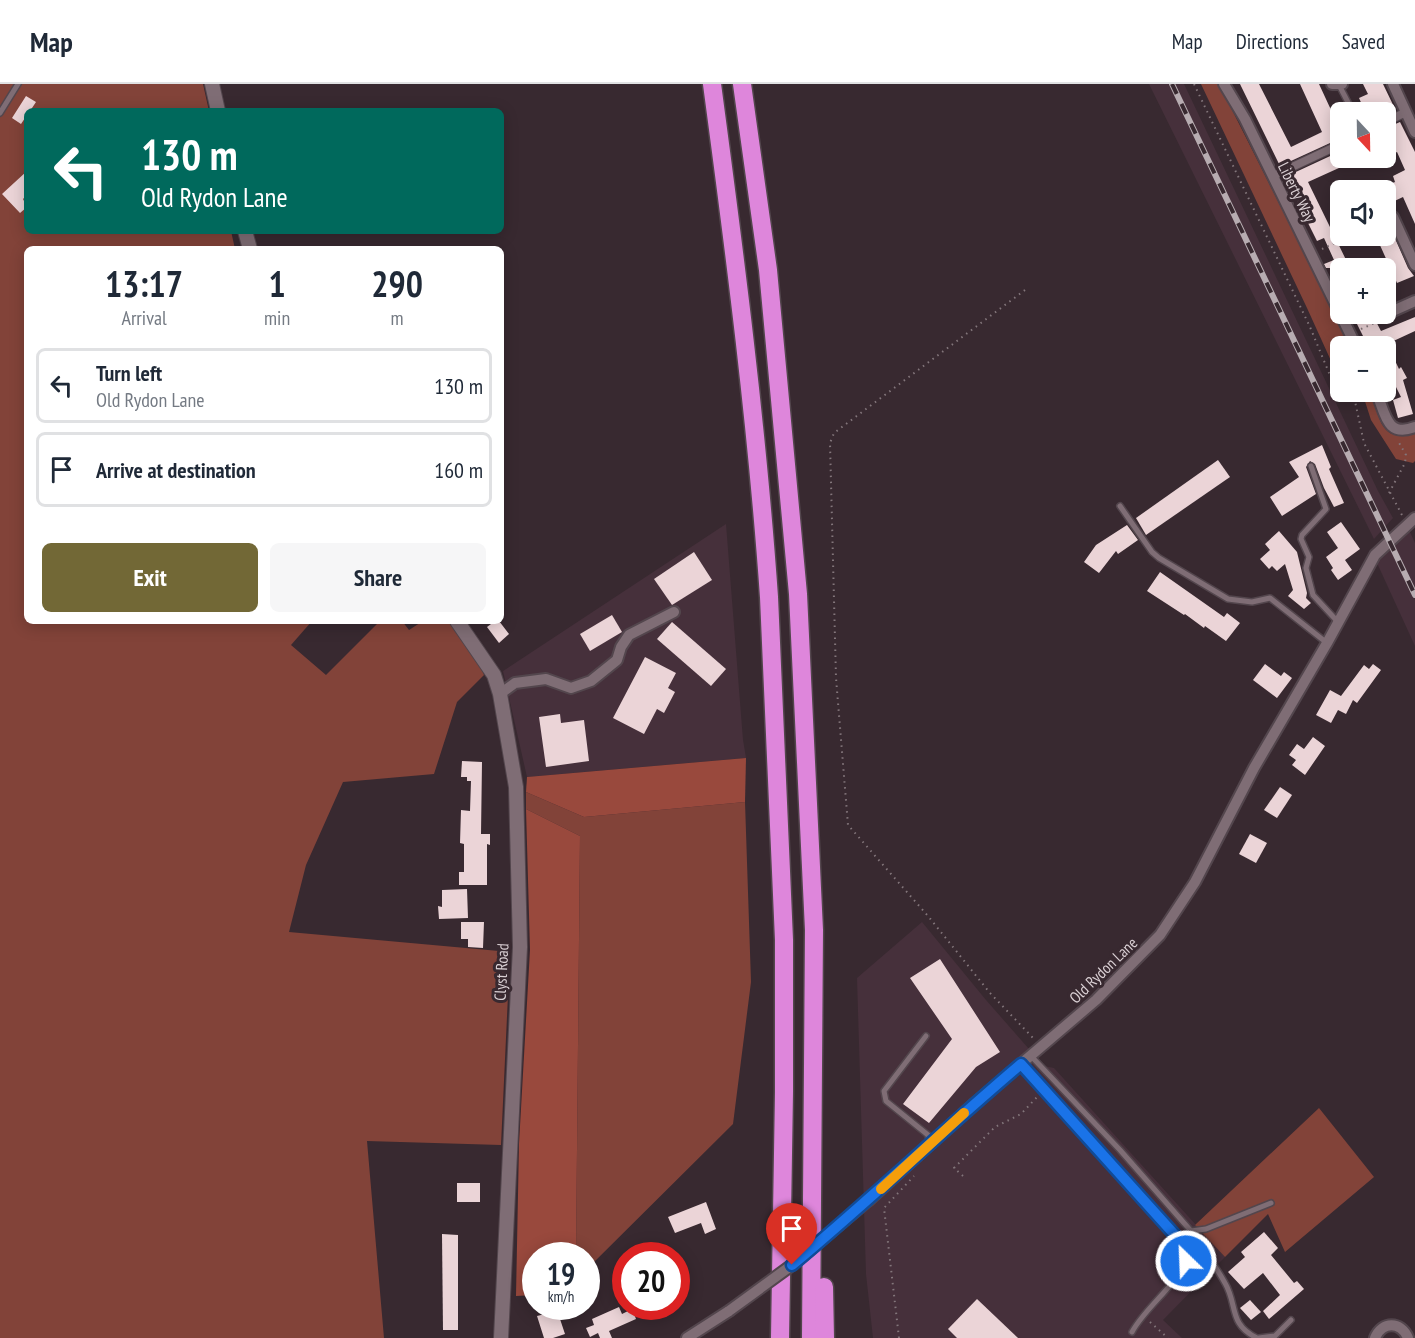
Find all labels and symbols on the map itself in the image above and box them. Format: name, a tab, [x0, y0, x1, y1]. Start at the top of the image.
north arrow	[1330, 102, 1396, 168]
street label: Liberty Way	[1274, 159, 1320, 225]
street label: Old Rydon Lane	[1065, 933, 1141, 1007]
street label: Clyst Road	[490, 943, 512, 1001]
pin	[766, 1203, 817, 1265]
position arrow	[1154, 1229, 1218, 1293]
speed limit sign: 20	[612, 1242, 690, 1320]

